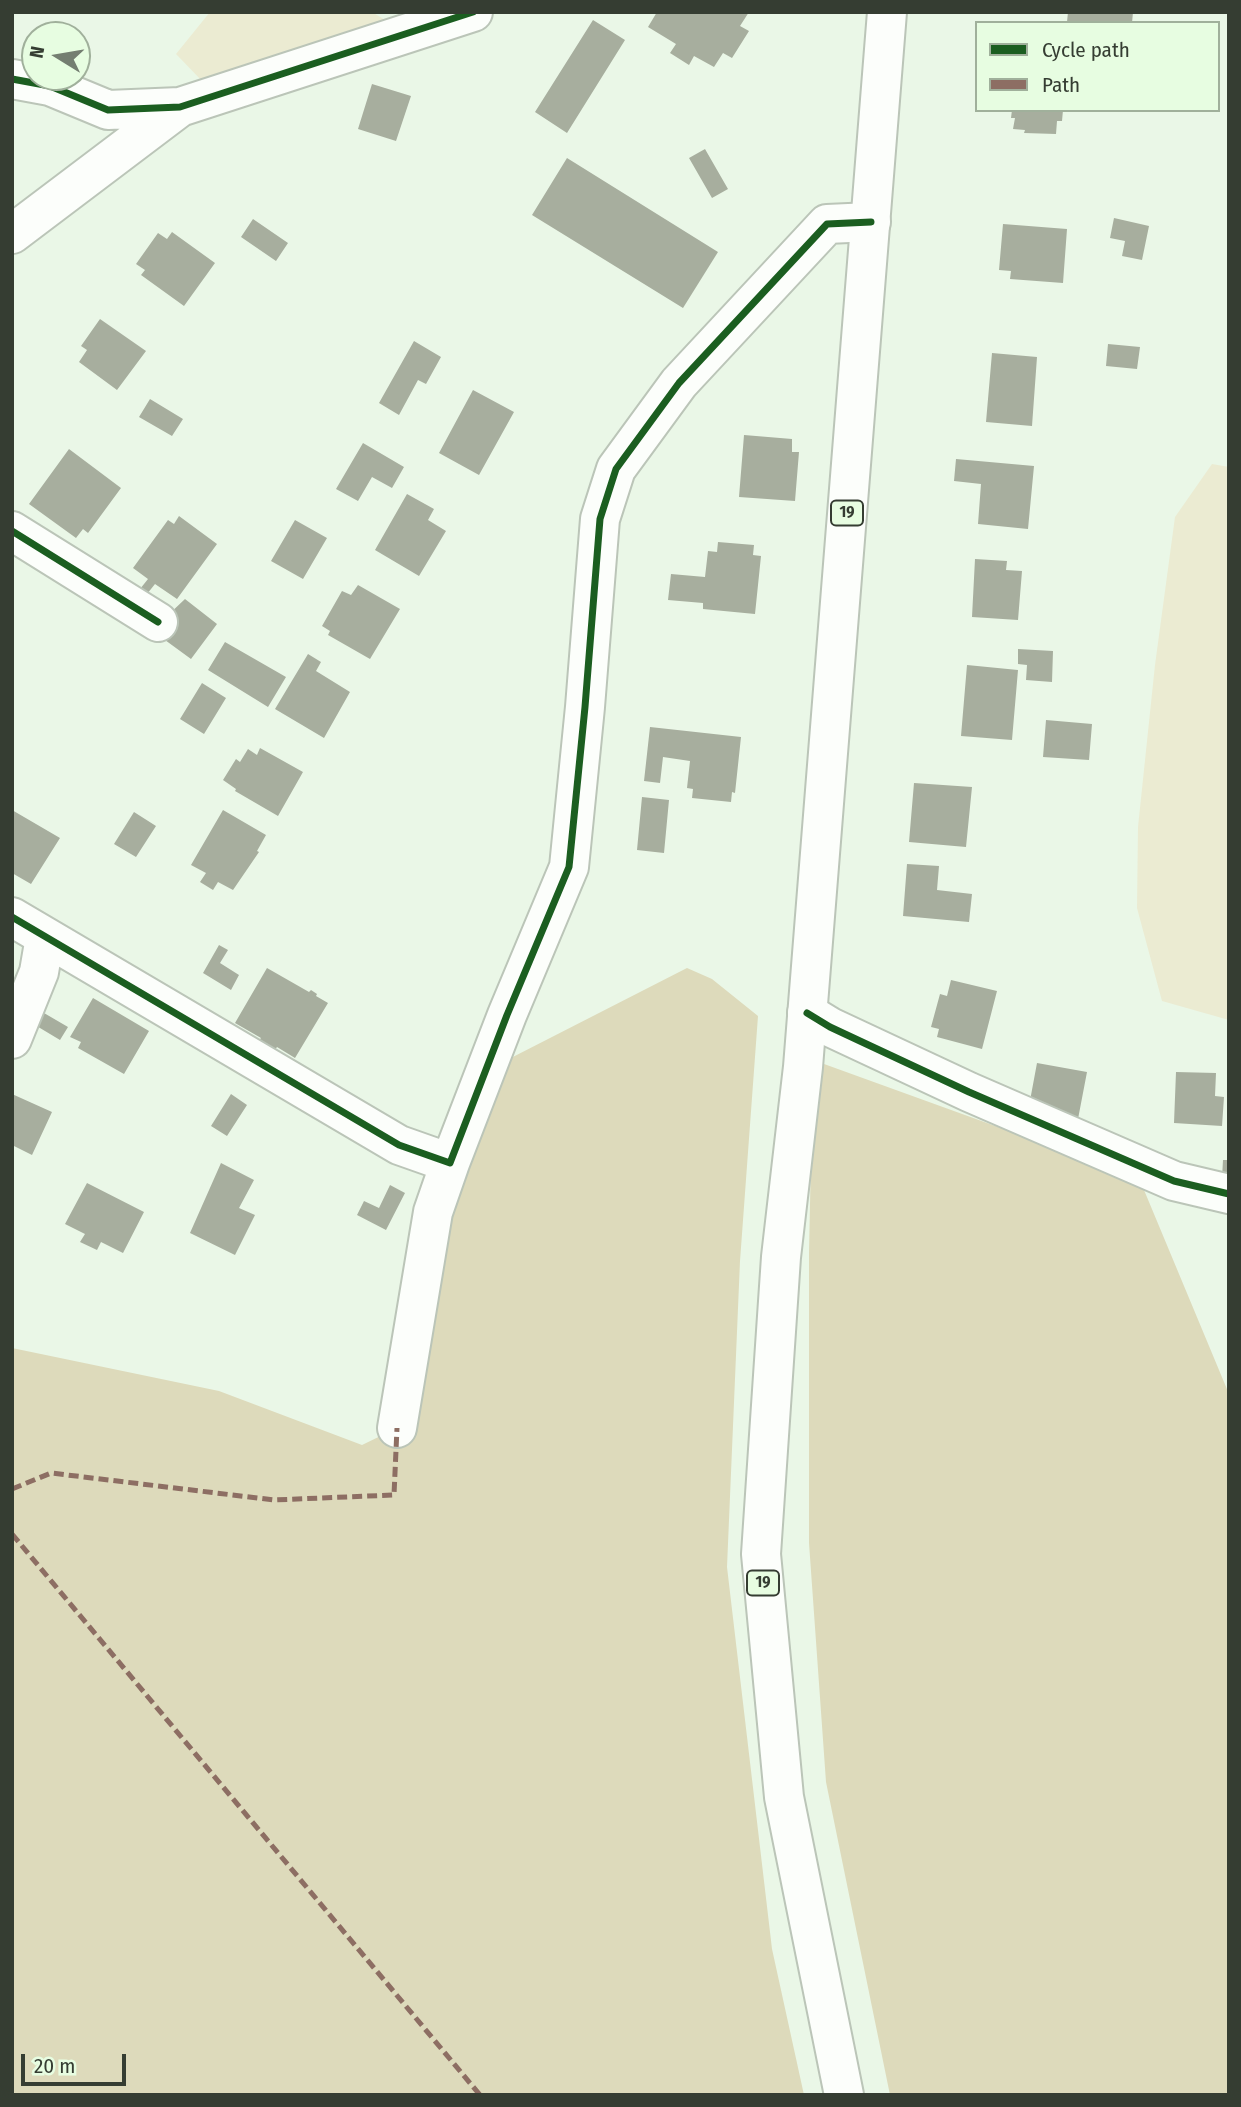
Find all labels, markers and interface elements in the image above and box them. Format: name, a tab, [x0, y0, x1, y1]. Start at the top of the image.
north arrow	[21, 21, 91, 91]
legend	[975, 21, 1220, 112]
text: Cycle path	[1042, 37, 1130, 63]
text: N	[24, 45, 49, 60]
text: Path	[1042, 72, 1080, 98]
road number: 19	[831, 500, 863, 526]
road number: 19	[747, 1570, 779, 1596]
scale bar	[24, 2040, 130, 2084]
text: 20 m	[34, 2053, 75, 2079]

